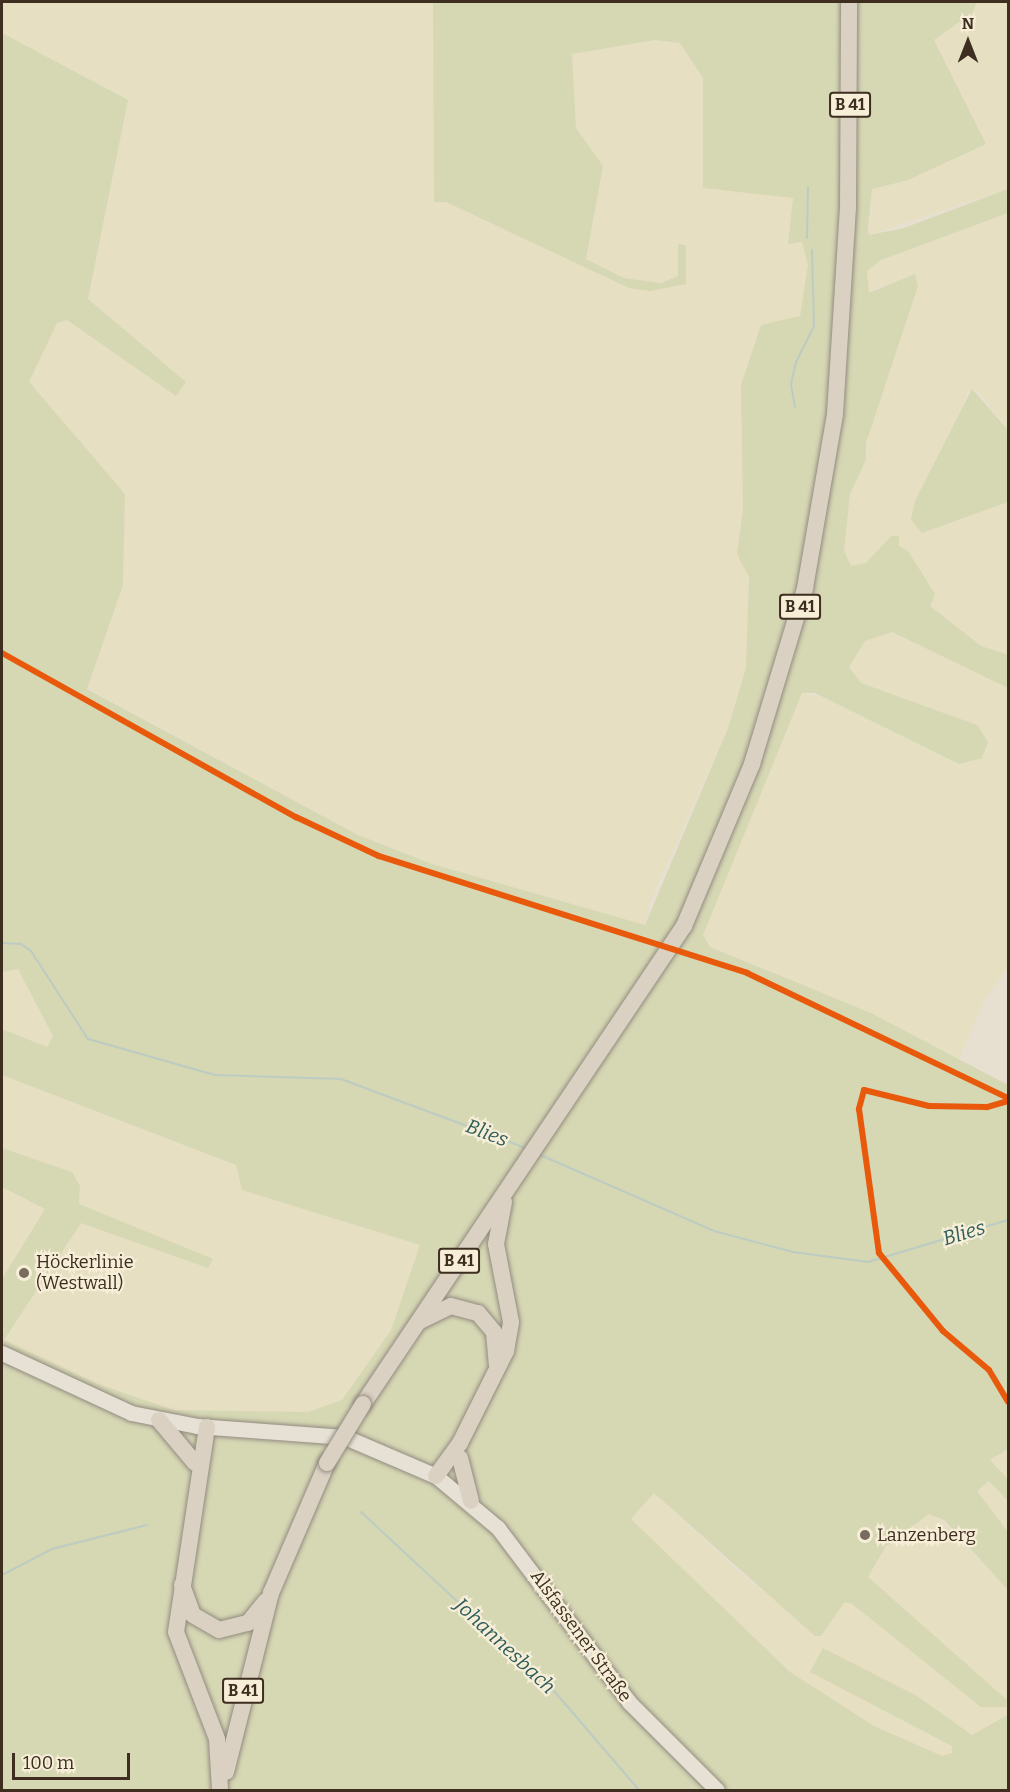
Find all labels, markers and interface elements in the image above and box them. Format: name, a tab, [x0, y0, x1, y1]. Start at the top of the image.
north arrow	[938, 12, 998, 72]
text: N	[962, 14, 974, 33]
road number: B 41	[829, 92, 871, 118]
road number: B 41	[779, 594, 821, 620]
water label: Blies	[463, 1114, 511, 1152]
water label: Blies	[940, 1215, 988, 1251]
road number: B 41	[438, 1248, 480, 1274]
place label: Höckerlinie (Westwall)	[36, 1252, 133, 1294]
marker: Höckerlinie (Westwall)	[17, 1266, 31, 1280]
place label: Lanzenberg	[877, 1524, 976, 1546]
marker: Lanzenberg	[858, 1528, 872, 1542]
street label: Alsfassener Straße	[526, 1566, 636, 1706]
water label: Johannesbach	[450, 1593, 560, 1699]
road number: B 41	[222, 1678, 264, 1704]
scale bar	[15, 1741, 134, 1779]
text: 100 m	[23, 1752, 74, 1774]

